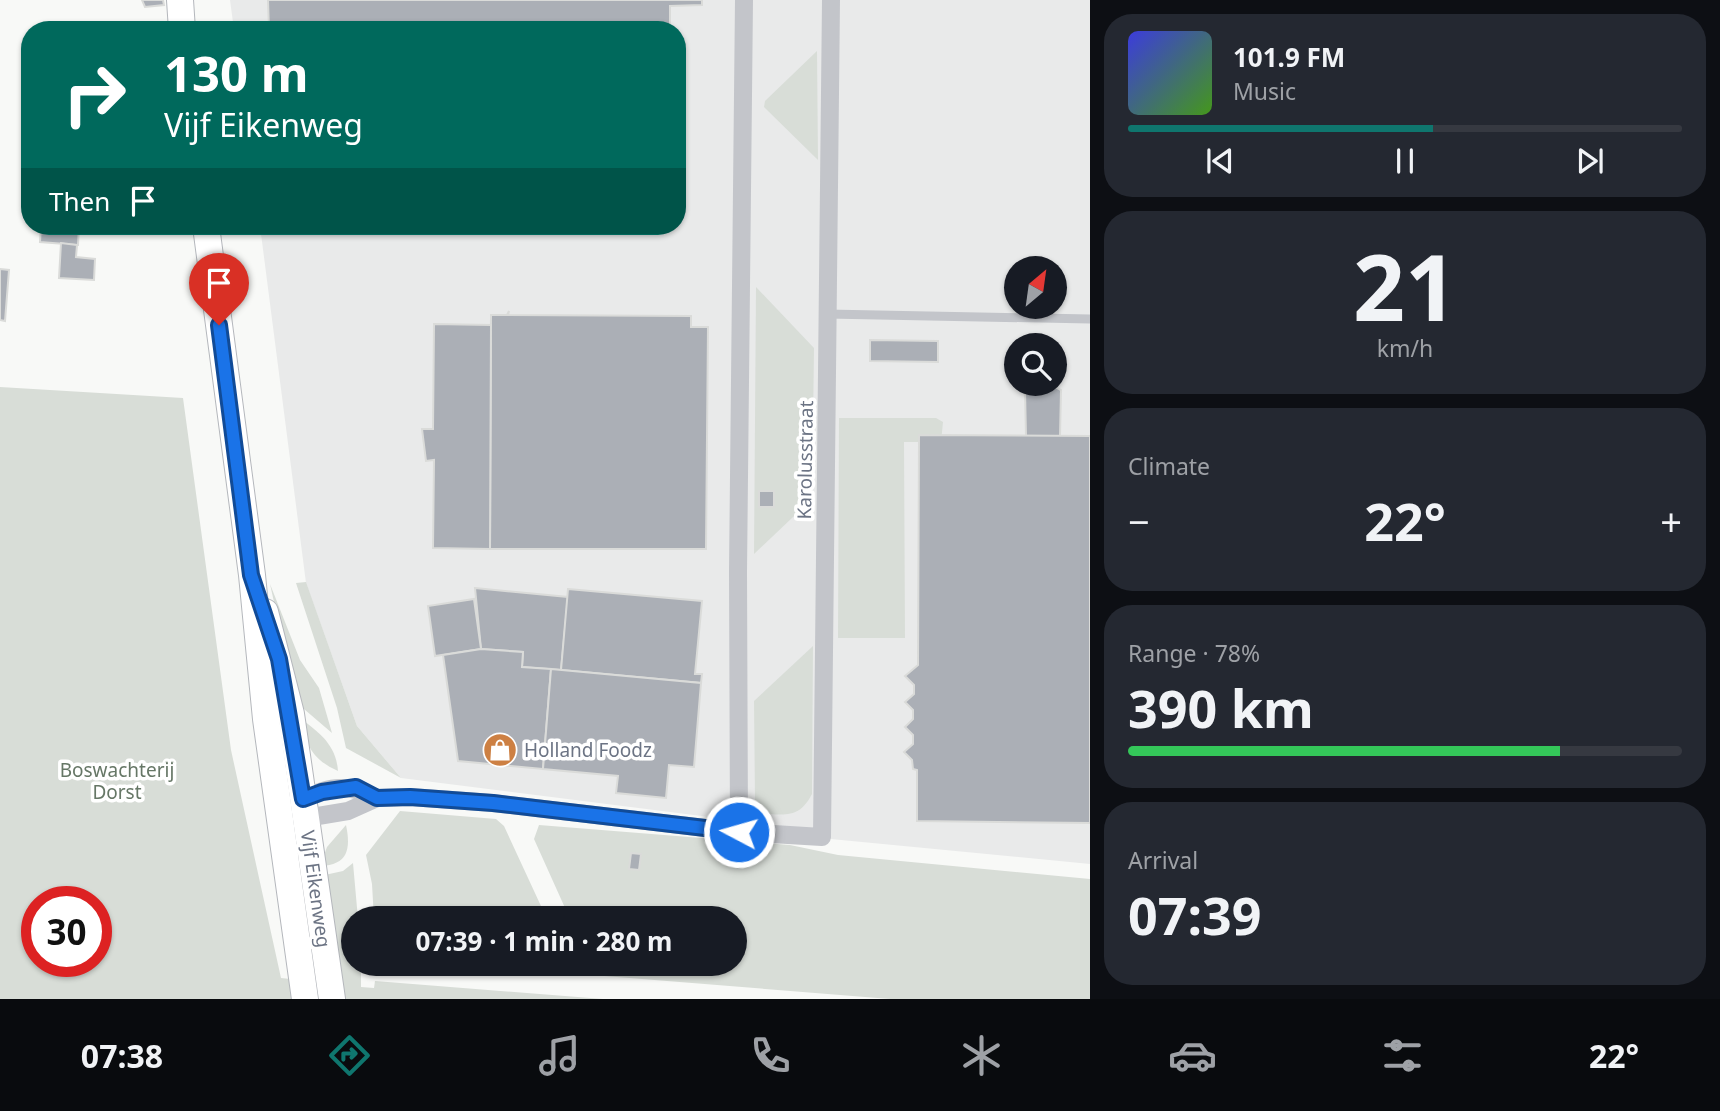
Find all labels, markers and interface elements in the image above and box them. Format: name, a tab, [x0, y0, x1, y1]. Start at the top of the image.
text: 101.9 FM	[1233, 39, 1345, 75]
text: 130 m	[164, 40, 309, 106]
icon: right	[49, 49, 140, 140]
text: Music	[1233, 75, 1296, 107]
text: Vijf Eikenweg	[164, 103, 363, 146]
icon: previous	[1201, 142, 1239, 180]
icon: pause	[1386, 142, 1424, 180]
icon: next	[1571, 142, 1609, 180]
icon: arrive	[124, 182, 162, 220]
text: Then	[49, 183, 110, 219]
text: 21	[1353, 224, 1457, 348]
pin	[189, 253, 249, 325]
north arrow	[1004, 256, 1068, 318]
map controls	[1004, 256, 1067, 396]
icon: arrive	[200, 264, 238, 302]
text: km/h	[1377, 332, 1433, 364]
button: search	[1004, 333, 1067, 396]
street label: Karolusstraat	[791, 400, 819, 520]
text: Climate	[1128, 450, 1210, 482]
text: 22°	[1364, 485, 1446, 556]
text: −	[1128, 495, 1150, 547]
text: +	[1660, 495, 1682, 547]
text: Range · 78%	[1128, 637, 1260, 669]
text: 390 km	[1128, 672, 1314, 743]
shop icon: Holland Foodz	[481, 731, 519, 769]
place label: Holland Foodz	[524, 737, 652, 763]
park label: Boswachterij Dorst	[60, 757, 174, 805]
position arrow	[702, 795, 776, 869]
street label: Vijf Eikenweg	[295, 829, 337, 949]
text: Arrival	[1128, 844, 1198, 876]
text: 07:39	[1128, 879, 1262, 950]
speed limit sign: 30	[21, 886, 112, 977]
text: 07:39 · 1 min · 280 m	[416, 923, 672, 959]
icon: directions	[325, 1031, 374, 1080]
icon: music	[535, 1031, 584, 1080]
icon: phone	[746, 1031, 795, 1080]
icon: climate	[957, 1031, 1006, 1080]
icon: car	[1168, 1031, 1217, 1080]
icon: filters	[1378, 1031, 1427, 1080]
text: 07:38	[81, 1034, 163, 1077]
text: 22°	[1589, 1034, 1639, 1077]

